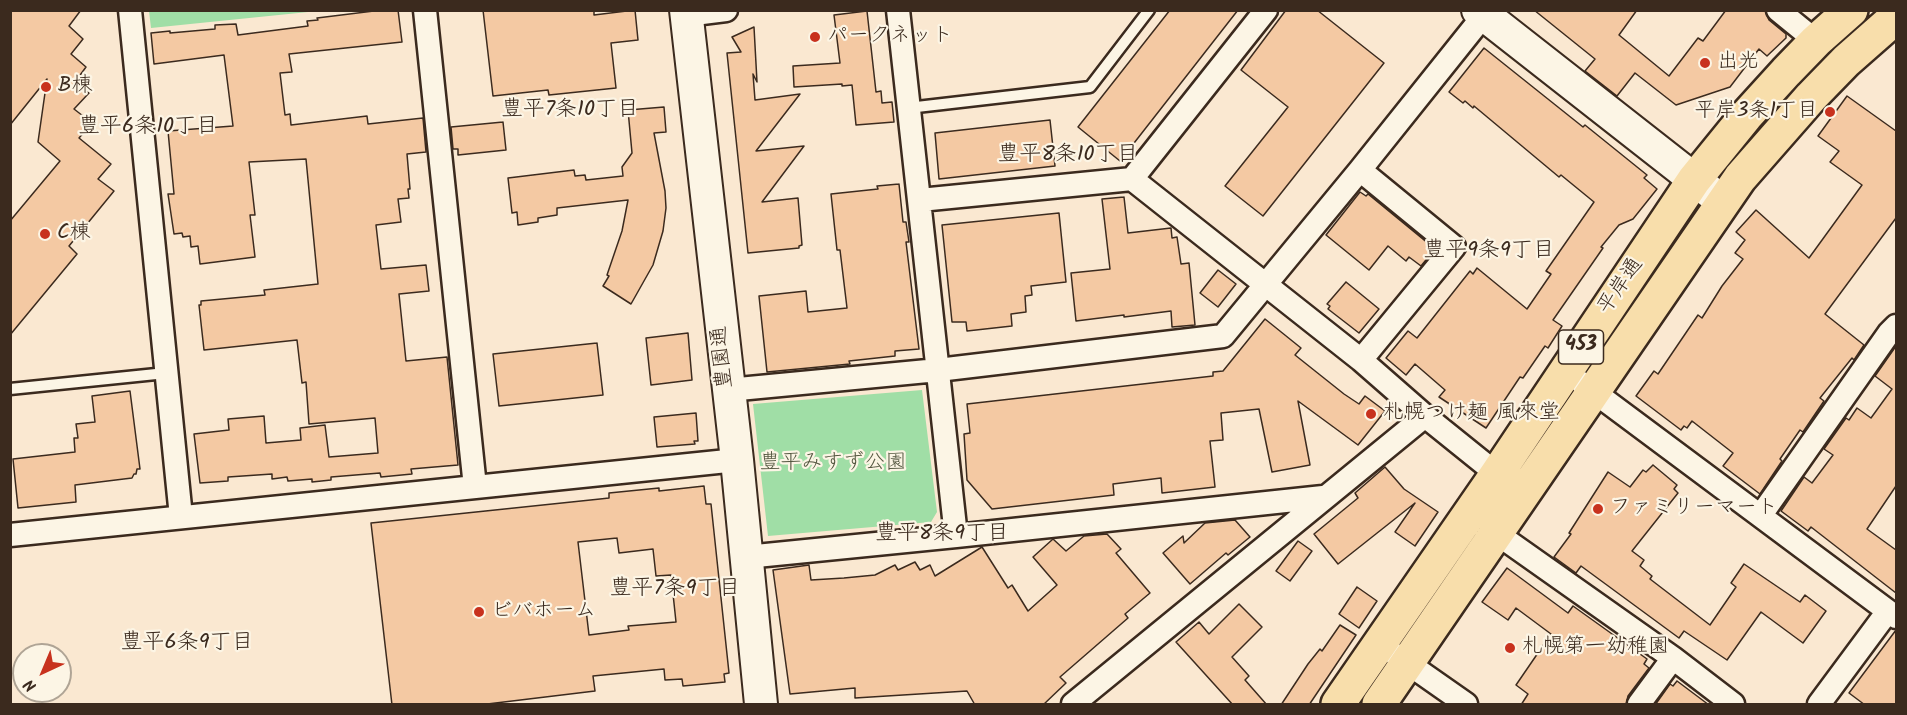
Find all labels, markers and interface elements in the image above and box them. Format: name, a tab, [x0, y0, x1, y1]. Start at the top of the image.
place label: パークネット	[827, 24, 953, 50]
marker: パークネット	[808, 30, 822, 44]
place label: 出光	[1717, 50, 1759, 76]
marker: 出光	[1698, 56, 1712, 70]
place label: B棟	[58, 74, 92, 100]
marker: B棟	[39, 80, 53, 94]
district label: 豊平7条10丁目	[501, 98, 639, 124]
place label: 平岸3条1丁目	[1694, 99, 1818, 125]
marker: 平岸3条1丁目	[1823, 105, 1837, 119]
district label: 豊平6条10丁目	[78, 115, 218, 141]
district label: 豊平8条10丁目	[997, 143, 1139, 169]
place label: C棟	[57, 221, 91, 247]
marker: C棟	[38, 227, 52, 241]
district label: 豊平9条9丁目	[1423, 239, 1555, 265]
street label: 平岸通	[1594, 254, 1650, 320]
street label: 豊園通	[708, 324, 740, 390]
road number: 453	[1558, 330, 1604, 364]
place label: 札幌つけ麺 風來堂	[1383, 401, 1559, 427]
marker: 札幌つけ麺 風來堂	[1364, 407, 1378, 421]
park label: 豊平みすず公園	[760, 451, 906, 477]
place label: ファミリーマート	[1610, 496, 1778, 522]
marker: ファミリーマート	[1591, 502, 1605, 516]
district label: 豊平8条9丁目	[875, 522, 1009, 548]
district label: 豊平7条9丁目	[610, 577, 740, 603]
place label: ビバホーム	[491, 599, 596, 625]
marker: ビバホーム	[472, 605, 486, 619]
district label: 豊平6条9丁目	[121, 631, 253, 657]
place label: 札幌第一幼稚園	[1522, 635, 1669, 661]
marker: 札幌第一幼稚園	[1503, 641, 1517, 655]
north arrow	[12, 643, 72, 703]
text: N	[18, 672, 43, 697]

